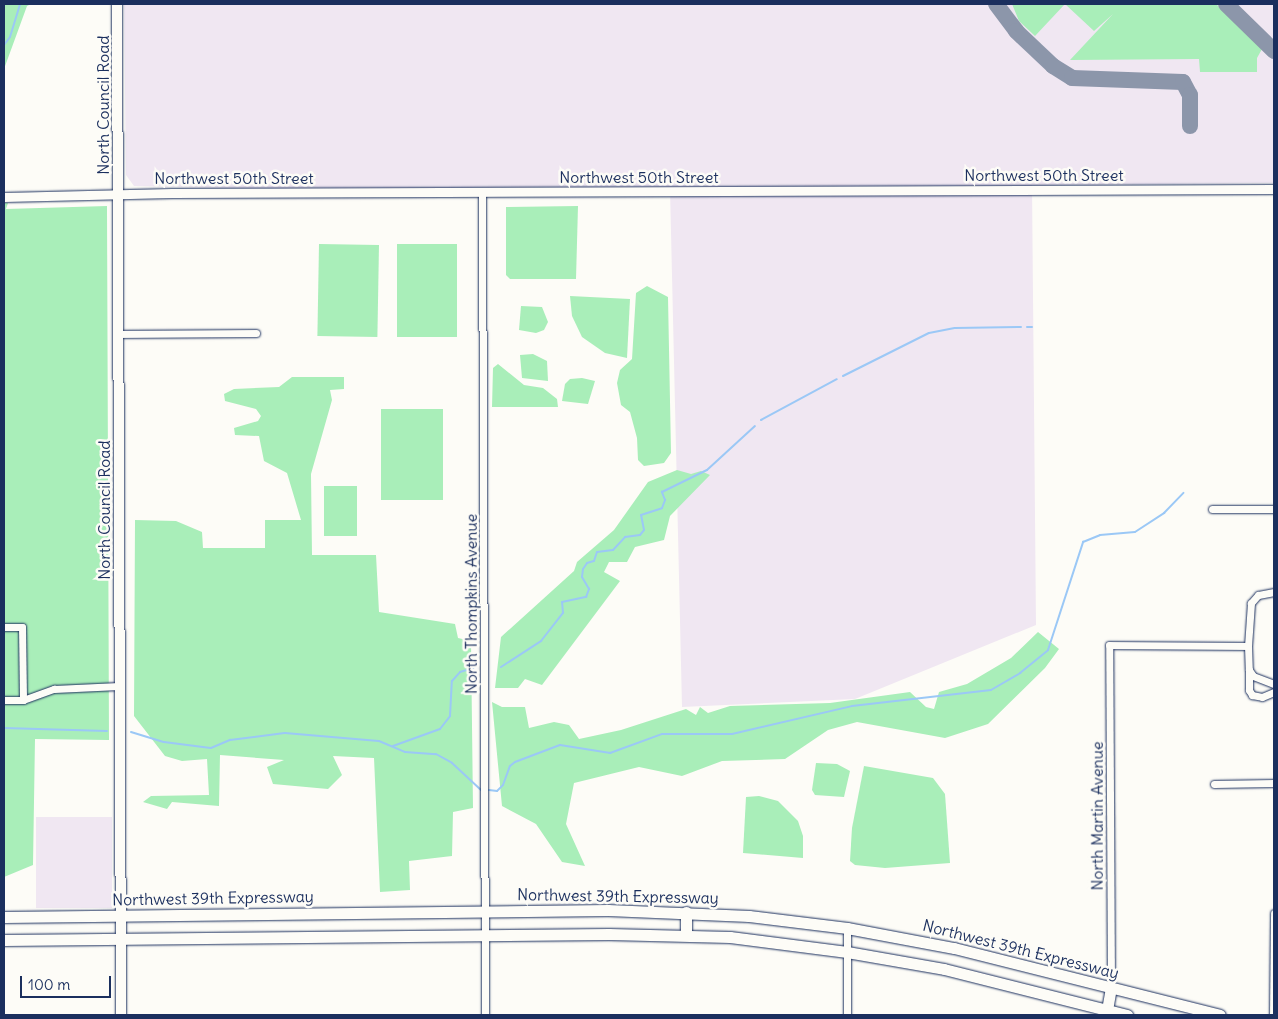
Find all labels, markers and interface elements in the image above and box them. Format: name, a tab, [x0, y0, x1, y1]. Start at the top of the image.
street label: North Council Road	[93, 35, 113, 175]
street label: Northwest 50th Street	[964, 165, 1124, 185]
street label: Northwest 50th Street	[559, 167, 719, 187]
street label: Northwest 50th Street	[154, 168, 314, 188]
street label: North Council Road	[94, 440, 114, 580]
street label: North Thompkins Avenue	[461, 514, 481, 694]
street label: North Martin Avenue	[1087, 741, 1107, 891]
street label: Northwest 39th Expressway	[517, 885, 719, 907]
street label: Northwest 39th Expressway	[112, 887, 314, 909]
street label: Northwest 39th Expressway	[921, 915, 1121, 983]
scale bar	[22, 966, 114, 998]
text: 100 m	[28, 975, 70, 994]

